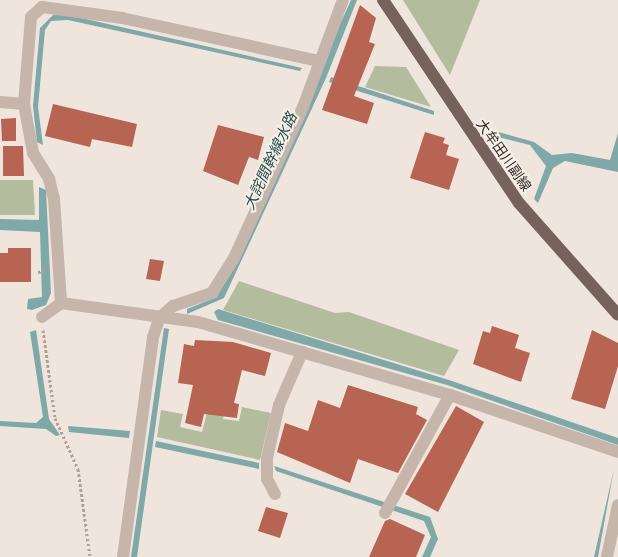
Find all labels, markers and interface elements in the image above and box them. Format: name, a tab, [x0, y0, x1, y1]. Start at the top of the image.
water label: 大詫間幹線水路	[240, 110, 300, 212]
street label: 大牟田川副線	[473, 116, 535, 194]

